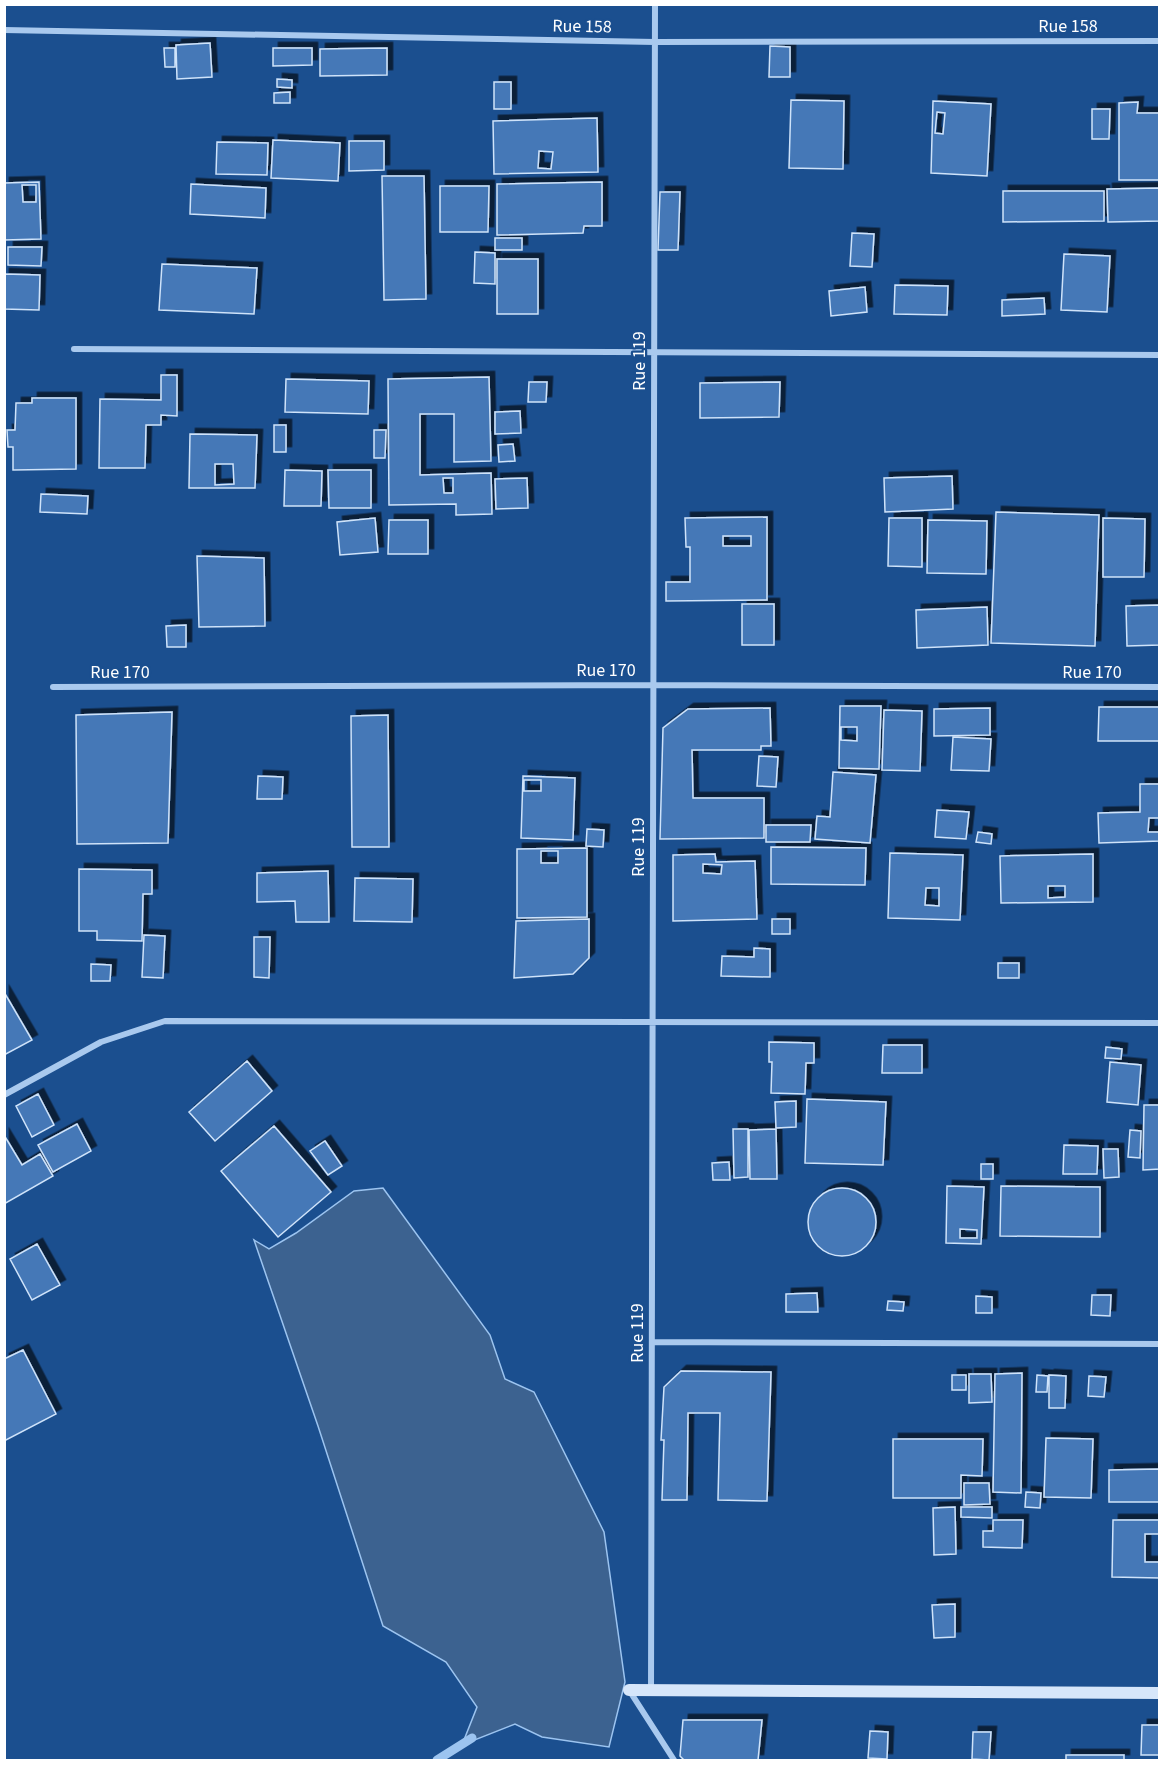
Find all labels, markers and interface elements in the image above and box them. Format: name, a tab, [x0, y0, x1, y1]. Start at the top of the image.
street label: Rue 158	[552, 13, 612, 40]
street label: Rue 158	[1038, 14, 1098, 39]
street label: Rue 119	[627, 331, 652, 391]
street label: Rue 170	[576, 658, 636, 683]
street label: Rue 170	[90, 660, 150, 685]
street label: Rue 170	[1062, 660, 1122, 685]
street label: Rue 119	[626, 817, 651, 877]
street label: Rue 119	[625, 1303, 650, 1363]

